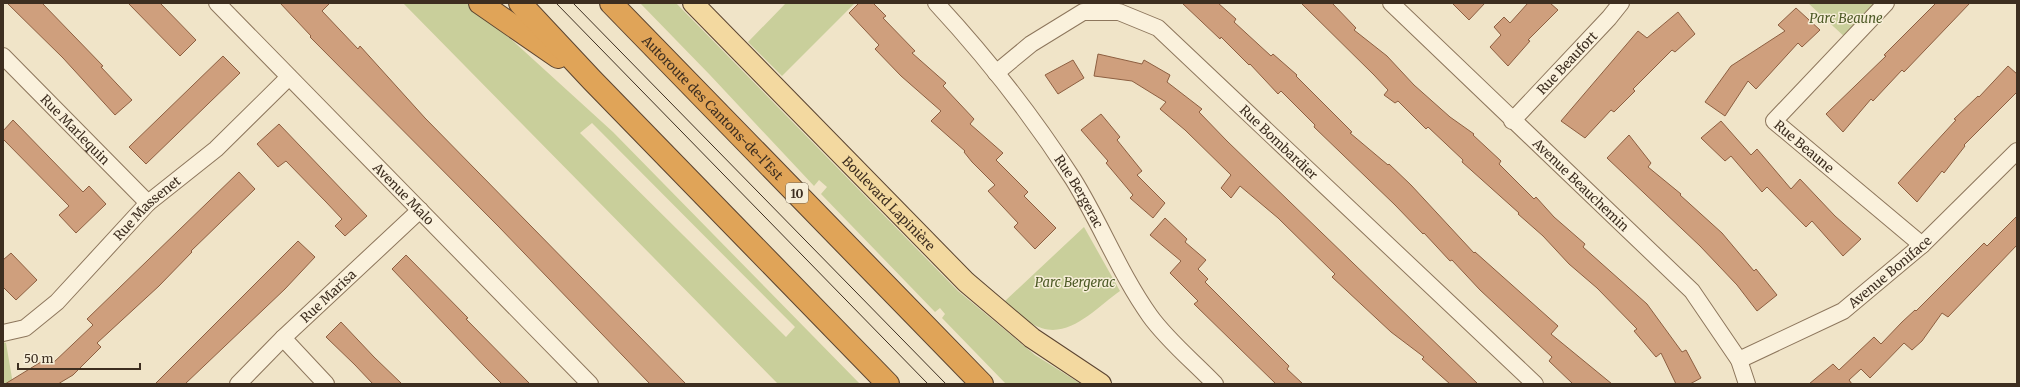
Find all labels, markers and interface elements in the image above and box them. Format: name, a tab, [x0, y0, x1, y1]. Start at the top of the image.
park label: Parc Beaune	[1809, 10, 1883, 27]
street label: Rue Beaufort	[1533, 28, 1601, 98]
street label: Autoroute des Cantons-de-l'Est	[638, 31, 787, 183]
street label: Rue Marlequin	[37, 91, 114, 168]
street label: Rue Bombardier	[1236, 101, 1322, 183]
street label: Rue Beaune	[1771, 116, 1838, 176]
street label: Avenue Beauchemin	[1529, 134, 1633, 235]
street label: Rue Bergerac	[1051, 151, 1107, 231]
street label: Boulevard Lapinière	[839, 152, 939, 254]
street label: Avenue Malo	[369, 158, 438, 229]
street label: Rue Massenet	[109, 172, 184, 244]
road number: 10	[786, 183, 808, 203]
street label: Avenue Boniface	[1844, 232, 1935, 312]
street label: Rue Marisa	[297, 266, 360, 326]
park label: Parc Bergerac	[1035, 274, 1115, 291]
scale bar	[18, 345, 140, 371]
text: 50 m	[24, 351, 53, 366]

